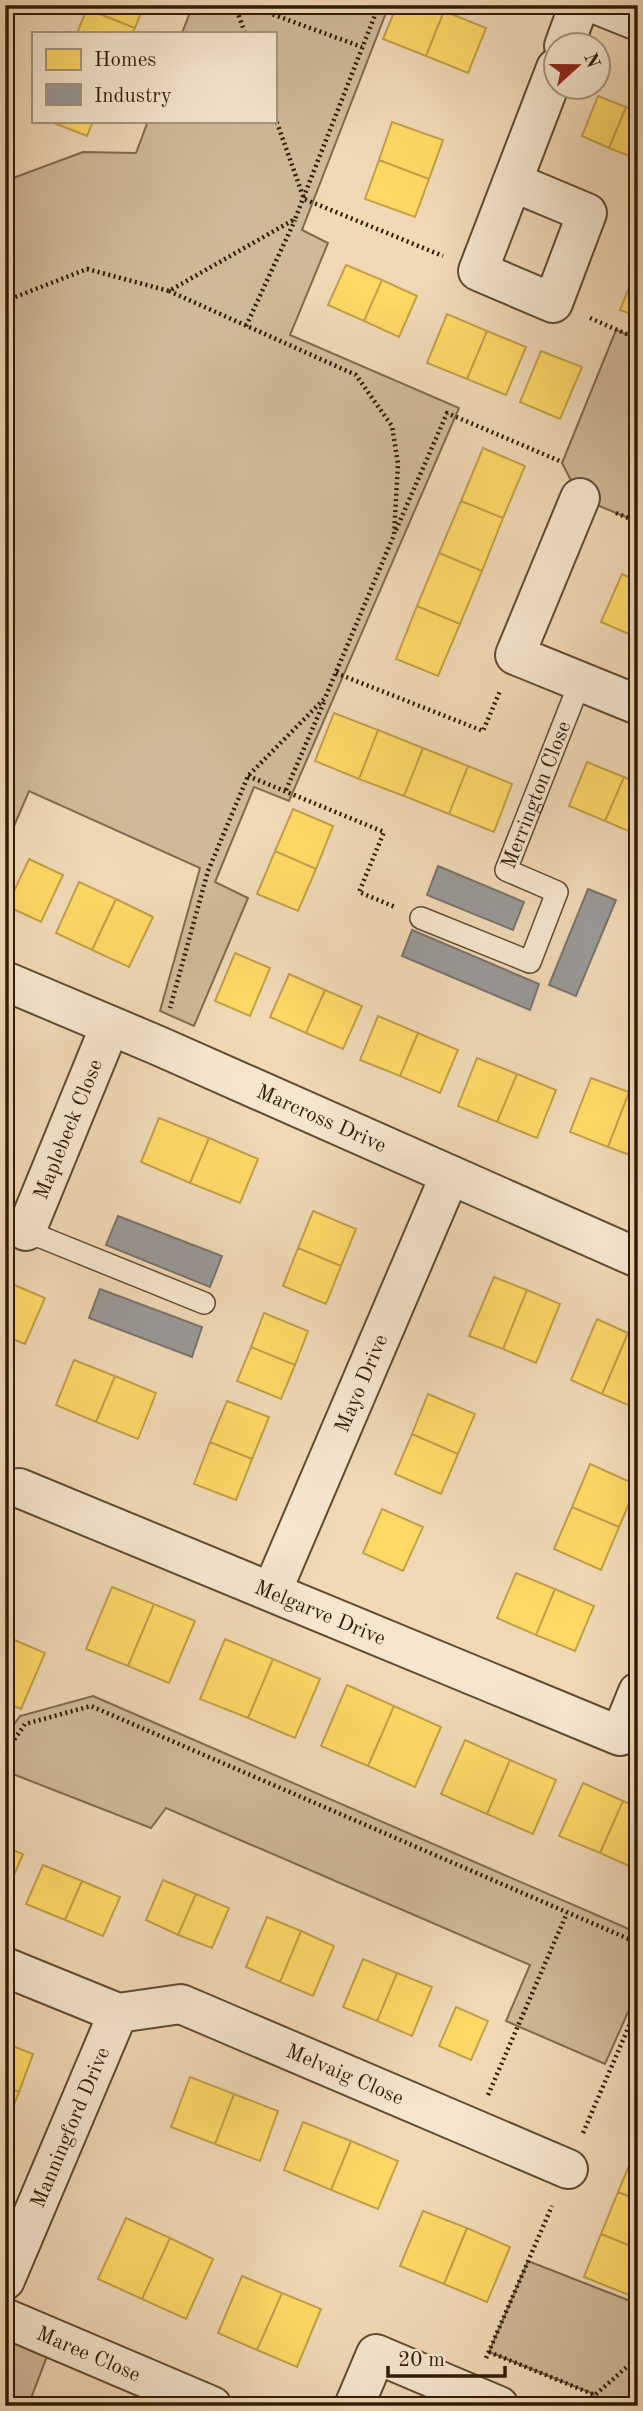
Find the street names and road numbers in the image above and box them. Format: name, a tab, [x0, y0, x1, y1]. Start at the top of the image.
street label: Merrington Close	[499, 718, 576, 872]
street label: Maplebeck Close	[31, 1057, 107, 1203]
street label: Marcross Drive	[253, 1082, 389, 1157]
street label: Mayo Drive	[332, 1332, 393, 1436]
street label: Melgarve Drive	[251, 1577, 388, 1650]
street label: Melvaig Close	[283, 2041, 406, 2110]
street label: Manningford Drive	[28, 2044, 114, 2211]
street label: Maree Close	[33, 2324, 143, 2386]

